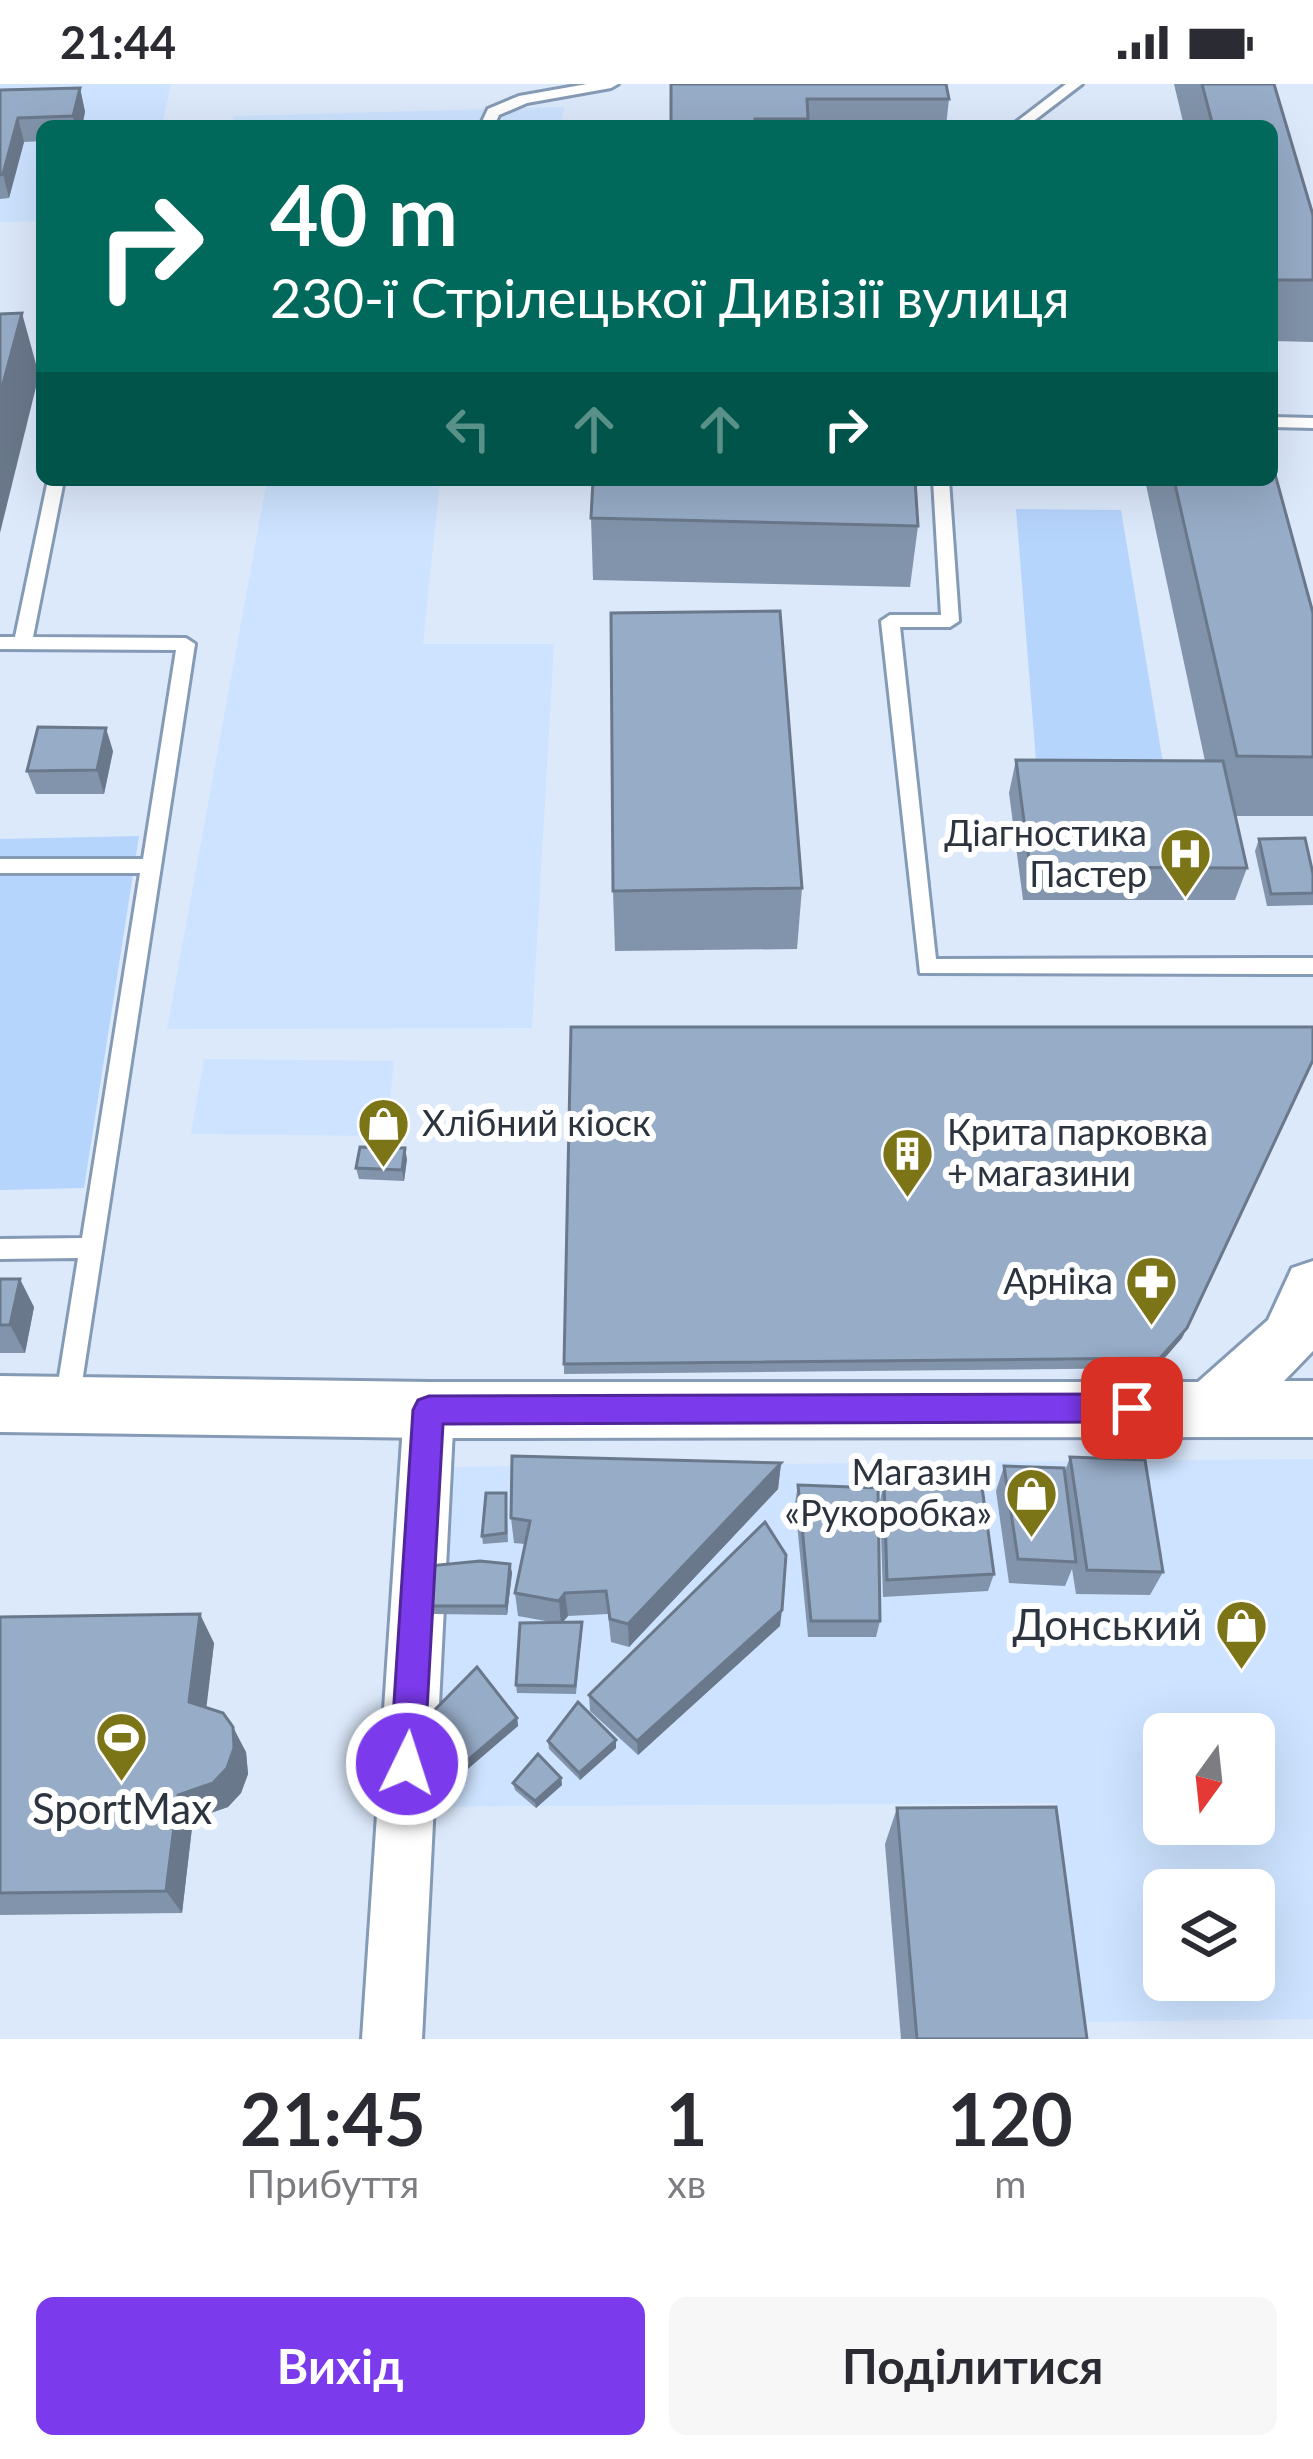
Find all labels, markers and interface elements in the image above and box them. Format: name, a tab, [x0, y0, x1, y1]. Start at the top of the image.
text: 21:44	[60, 15, 176, 69]
text: 40 m	[270, 163, 458, 264]
icon: right	[72, 168, 228, 324]
text: 230-ї Стрілецької Дивізії вулиця	[270, 265, 1070, 330]
icon: left	[435, 396, 501, 462]
icon: ahead	[561, 396, 627, 462]
icon: ahead	[687, 396, 753, 462]
icon: right	[813, 396, 879, 462]
place label: Діагностика Пастер	[944, 810, 1147, 895]
hospital icon: Діагностика Пастер	[1158, 826, 1214, 900]
shop icon: Хлібний кіоск	[355, 1095, 411, 1169]
place label: Хлібний кіоск	[422, 1100, 651, 1144]
place label: Крита парковка + магазини	[947, 1109, 1208, 1194]
building icon: Крита парковка + магазини	[880, 1125, 936, 1199]
pharmacy icon: Арніка	[1124, 1253, 1180, 1327]
place label: Арніка	[1003, 1258, 1113, 1302]
pin	[1081, 1357, 1183, 1459]
icon: arrive	[1099, 1375, 1165, 1441]
place label: Магазин «Рукоробка»	[784, 1449, 992, 1534]
shop icon: Магазин «Рукоробка»	[1003, 1465, 1059, 1539]
shop icon: Донський	[1213, 1597, 1269, 1671]
place label: Донський	[1013, 1599, 1202, 1649]
position arrow	[344, 1701, 470, 1827]
sports icon: SportMax	[94, 1709, 150, 1783]
north arrow	[1143, 1713, 1275, 1845]
map controls	[1143, 1713, 1275, 2001]
place label: SportMax	[32, 1783, 212, 1833]
button: layers	[1143, 1869, 1275, 2001]
text: 21:45	[240, 2075, 426, 2161]
text: 1	[666, 2075, 708, 2161]
text: 120	[948, 2075, 1073, 2161]
text: Прибуття	[247, 2160, 419, 2206]
text: хв	[667, 2160, 706, 2206]
text: m	[994, 2160, 1026, 2206]
button: Вихід	[36, 2297, 645, 2435]
button: Поділитися	[669, 2297, 1277, 2435]

